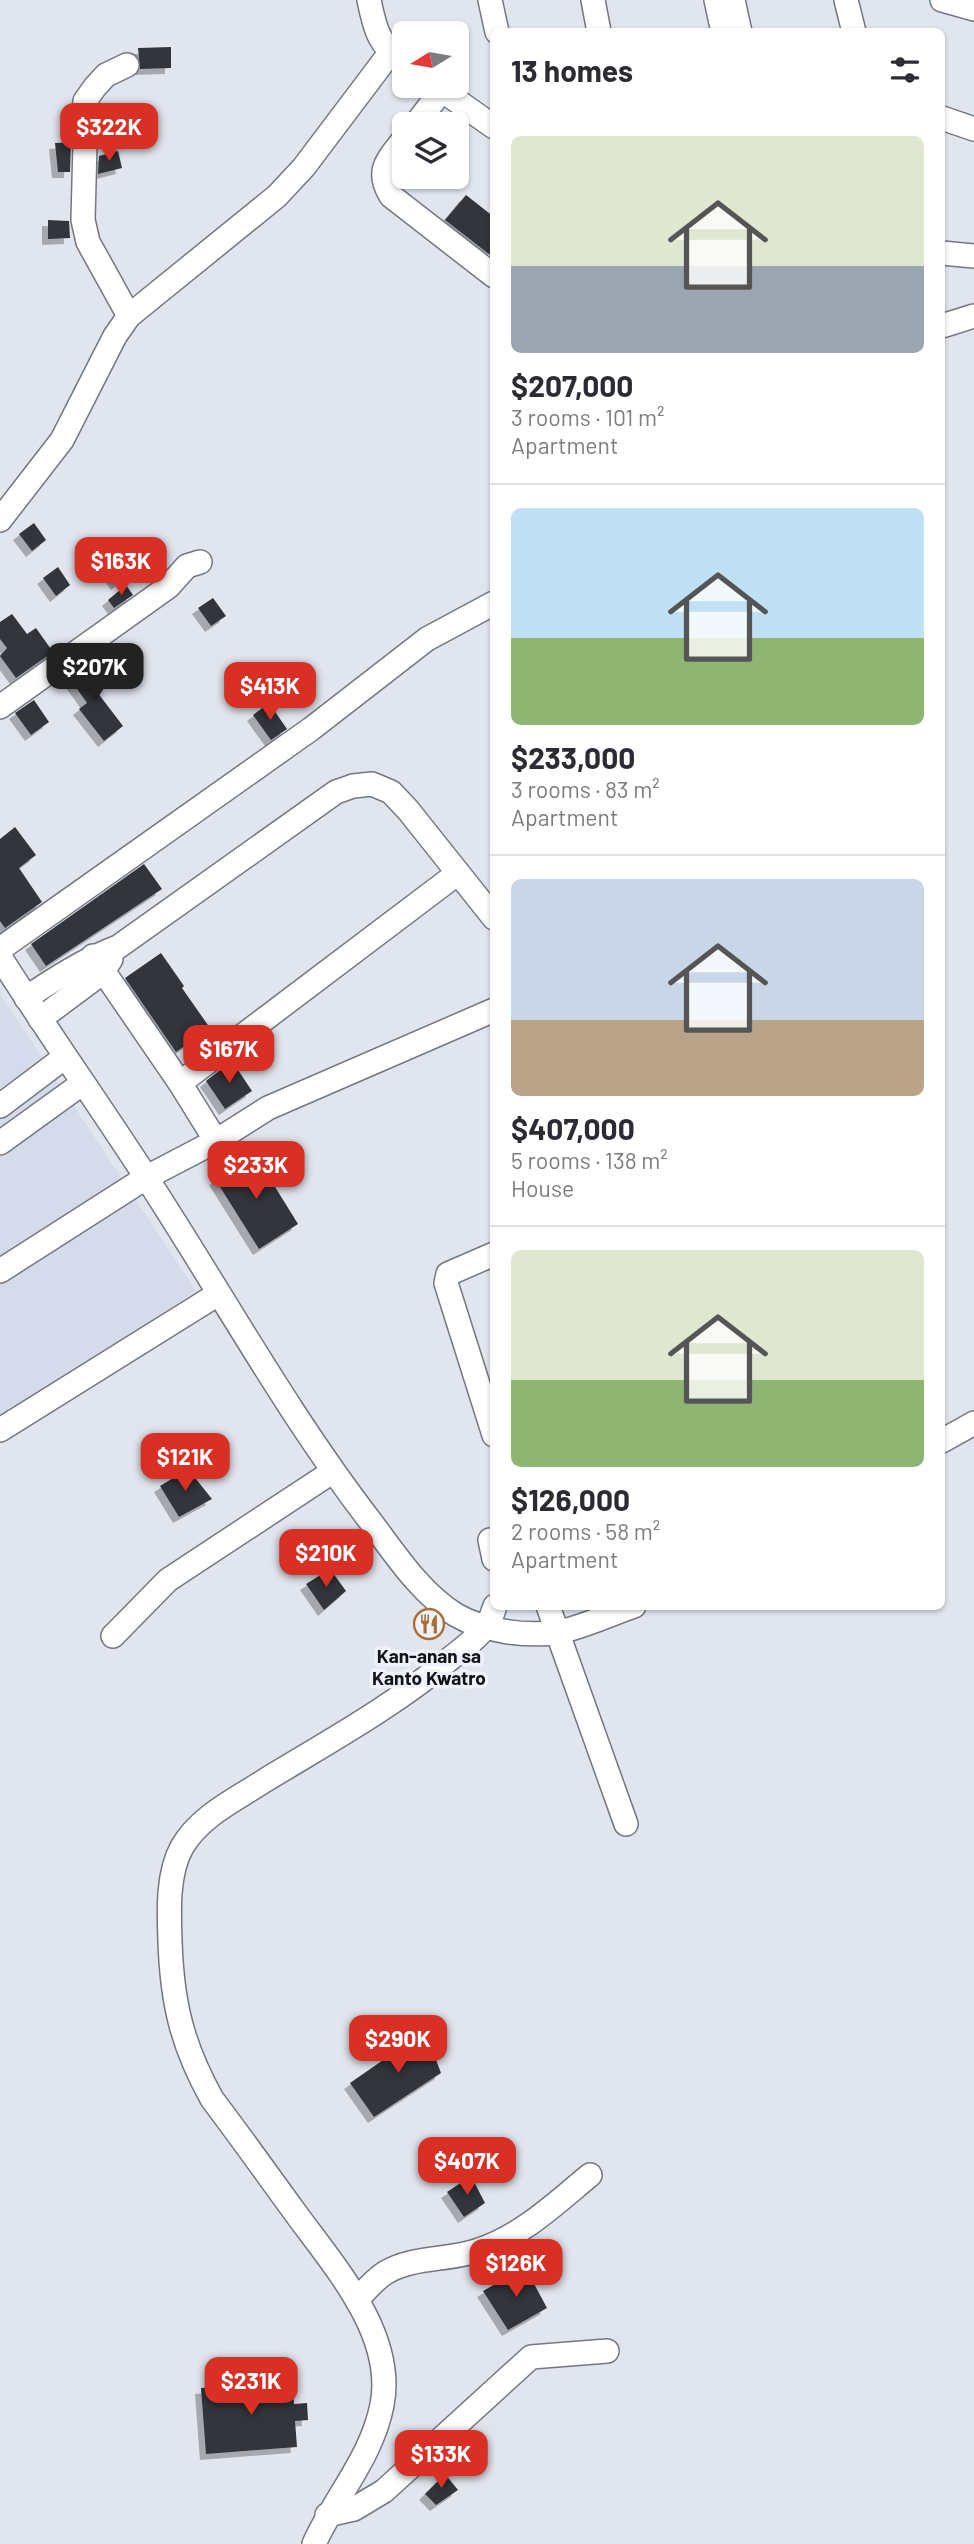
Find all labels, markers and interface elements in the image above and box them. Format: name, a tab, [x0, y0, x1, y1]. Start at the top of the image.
north arrow	[392, 21, 469, 98]
map controls	[392, 21, 469, 189]
icon: filters	[886, 51, 924, 89]
text: 13 homes	[511, 52, 633, 88]
pin: $322K	[60, 104, 158, 163]
text: $322K	[76, 112, 142, 140]
button: layers	[392, 112, 469, 189]
icon: home	[655, 182, 781, 308]
text: $207,000	[511, 367, 633, 403]
text: 3 rooms · 101 m²	[511, 403, 664, 431]
text: Apartment	[511, 431, 618, 459]
pin: $163K	[72, 538, 170, 597]
text: $163K	[91, 546, 151, 574]
icon: home	[655, 554, 781, 680]
pin: $207K	[46, 644, 144, 703]
text: $207K	[63, 652, 127, 680]
pin: $413K	[221, 662, 319, 722]
text: $413K	[240, 671, 300, 699]
text: $233,000	[511, 739, 635, 775]
text: 3 rooms · 83 m²	[511, 775, 660, 803]
text: Apartment	[511, 803, 618, 831]
icon: home	[655, 925, 781, 1051]
pin: $167K	[180, 1026, 278, 1085]
text: $167K	[199, 1034, 259, 1062]
text: $407,000	[511, 1110, 635, 1146]
pin: $233K	[207, 1142, 305, 1201]
text: 5 rooms · 138 m²	[511, 1146, 668, 1174]
text: $233K	[224, 1150, 288, 1178]
text: House	[511, 1174, 574, 1202]
icon: home	[655, 1296, 781, 1422]
pin: $121K	[136, 1434, 234, 1493]
text: $121K	[157, 1442, 213, 1470]
text: $126,000	[511, 1481, 630, 1517]
text: 2 rooms · 58 m²	[511, 1517, 660, 1545]
pin: $210K	[277, 1530, 375, 1589]
text: $210K	[295, 1538, 357, 1566]
text: Apartment	[511, 1545, 618, 1573]
restaurant icon: Kan-anan sa Kanto Kwatro	[412, 1607, 446, 1641]
place label: Kan-anan sa Kanto Kwatro	[372, 1644, 486, 1689]
pin: $290K	[349, 2016, 447, 2075]
text: $290K	[365, 2024, 431, 2052]
pin: $407K	[418, 2138, 516, 2197]
text: $407K	[434, 2146, 500, 2174]
pin: $126K	[467, 2240, 565, 2299]
text: $126K	[486, 2248, 546, 2276]
pin: $231K	[202, 2358, 300, 2417]
text: $231K	[221, 2366, 281, 2394]
pin: $133K	[392, 2430, 490, 2490]
text: $133K	[411, 2439, 471, 2467]

